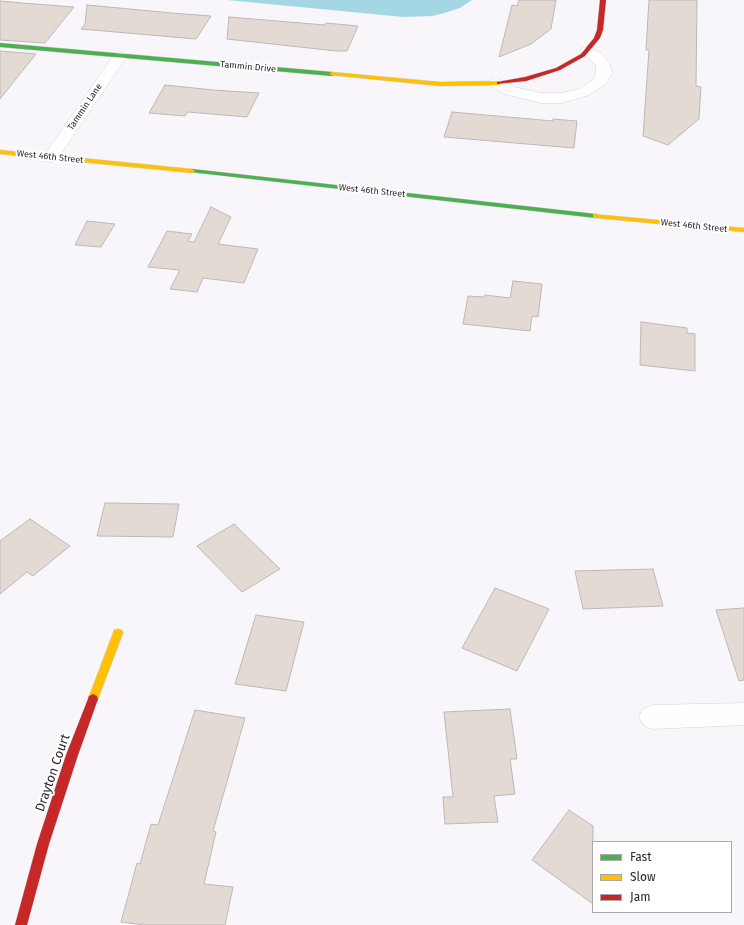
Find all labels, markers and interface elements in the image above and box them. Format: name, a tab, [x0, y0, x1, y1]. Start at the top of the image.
street label: Tammin Drive	[220, 59, 276, 75]
street label: Tammin Lane	[65, 82, 105, 132]
street label: West 46th Street	[16, 148, 84, 166]
street label: West 46th Street	[338, 182, 406, 200]
street label: West 46th Street	[660, 217, 728, 235]
street label: Drayton Court	[32, 732, 74, 814]
legend	[592, 841, 732, 913]
text: Fast	[630, 850, 652, 864]
text: Slow	[630, 870, 656, 884]
text: Jam	[630, 890, 650, 904]

